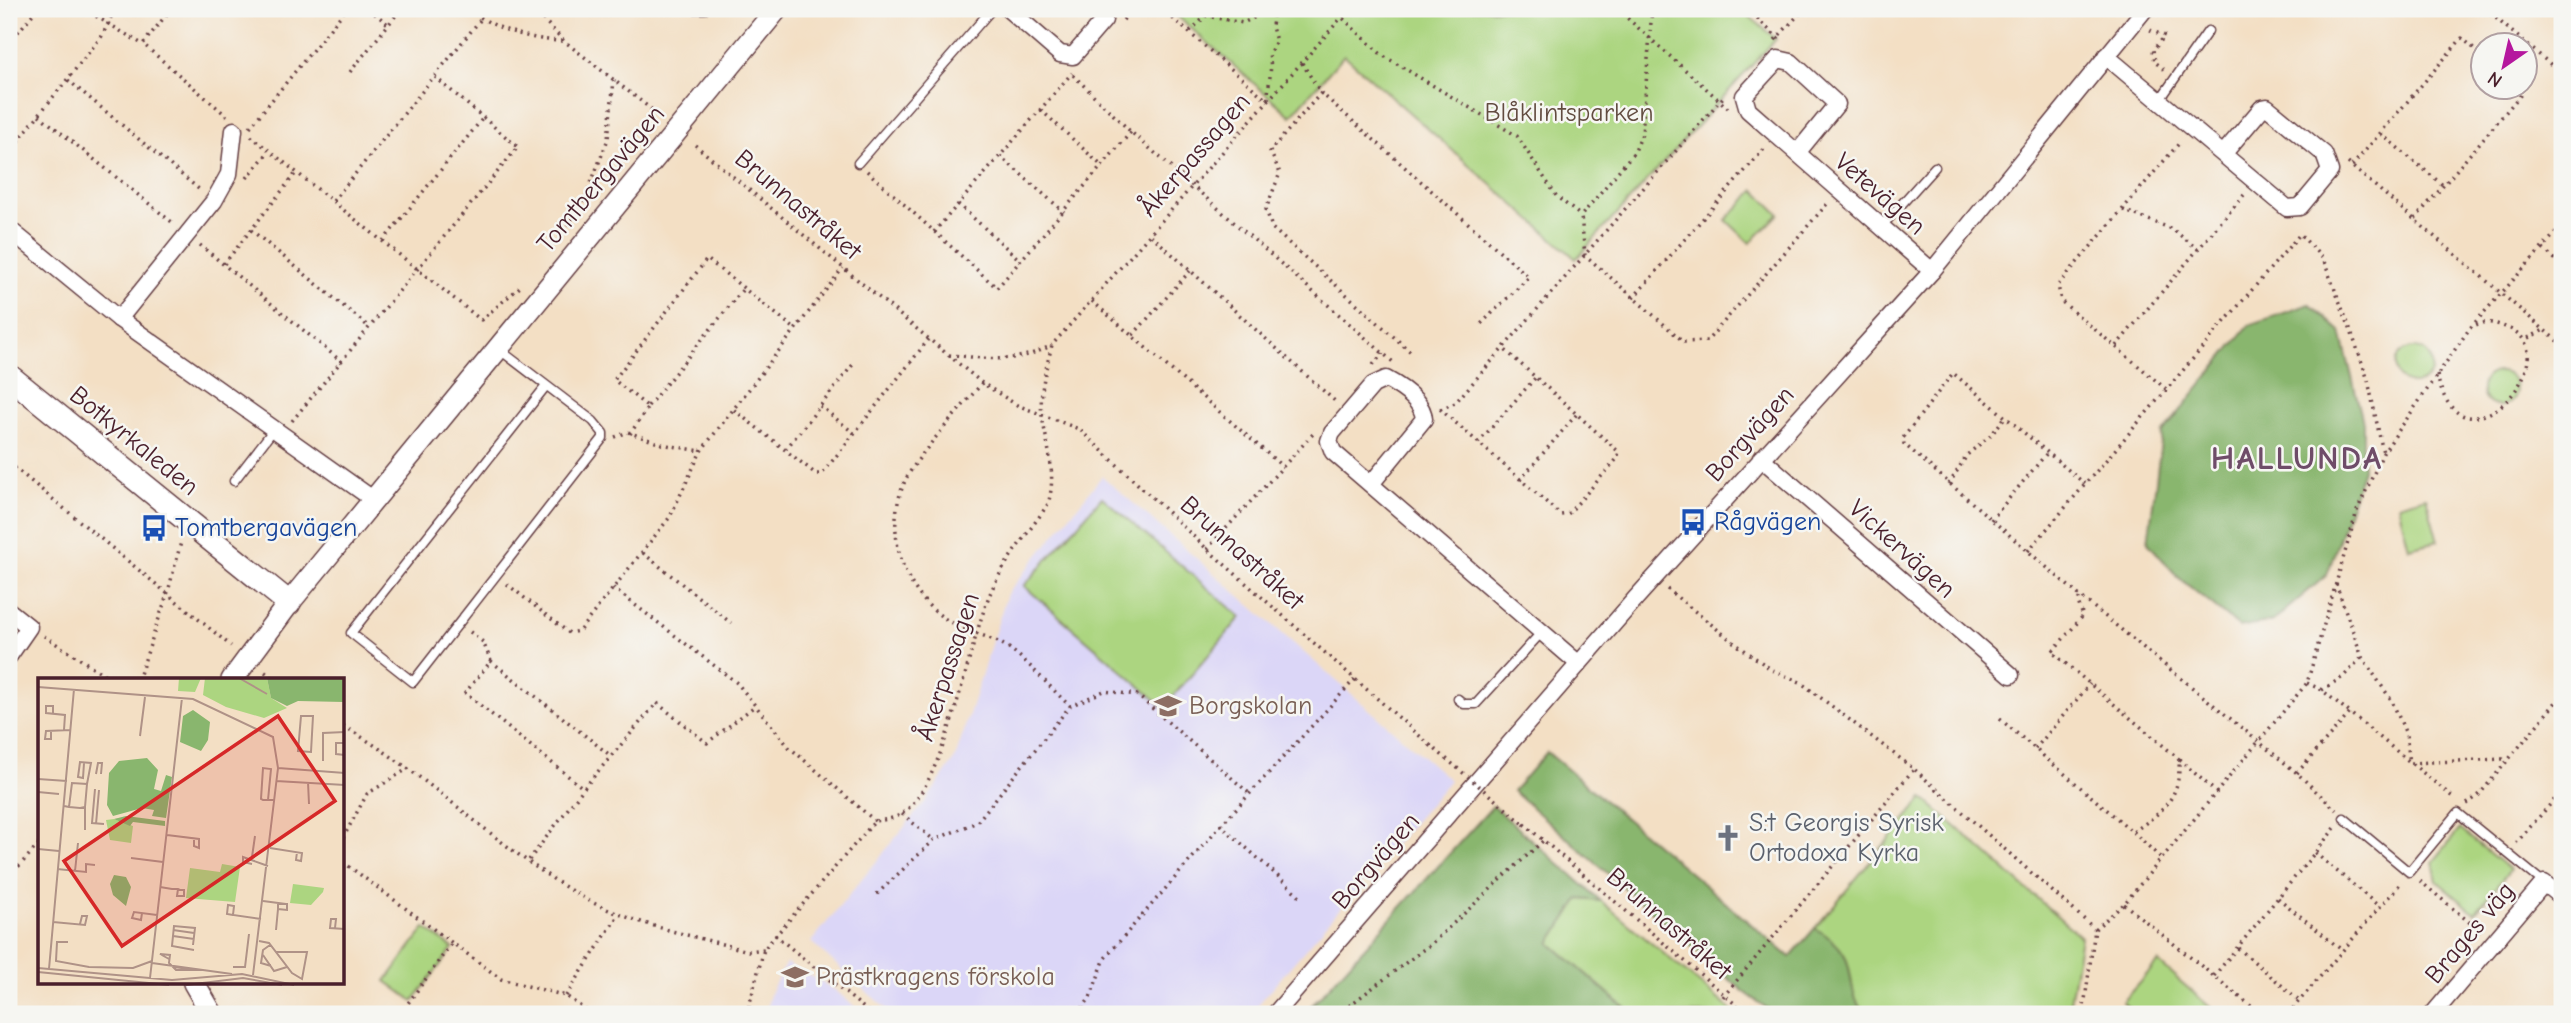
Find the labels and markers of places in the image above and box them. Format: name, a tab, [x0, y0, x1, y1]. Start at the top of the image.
bus stop icon: Rågvägen	[1678, 507, 1708, 537]
place label: Rågvägen	[1714, 507, 1821, 537]
bus stop icon: Tomtbergavägen	[139, 513, 169, 543]
place label: Tomtbergavägen	[175, 513, 357, 543]
school or university icon: Borgskolan	[1153, 691, 1183, 721]
place label: Borgskolan	[1189, 691, 1312, 721]
place label: S:t Georgis Syrisk Ortodoxa Kyrka	[1749, 808, 1944, 868]
church icon: S:t Georgis Syrisk Ortodoxa Kyrka	[1713, 823, 1743, 853]
school or university icon: Prästkragens förskola	[780, 962, 810, 992]
place label: Prästkragens förskola	[816, 962, 1055, 992]

